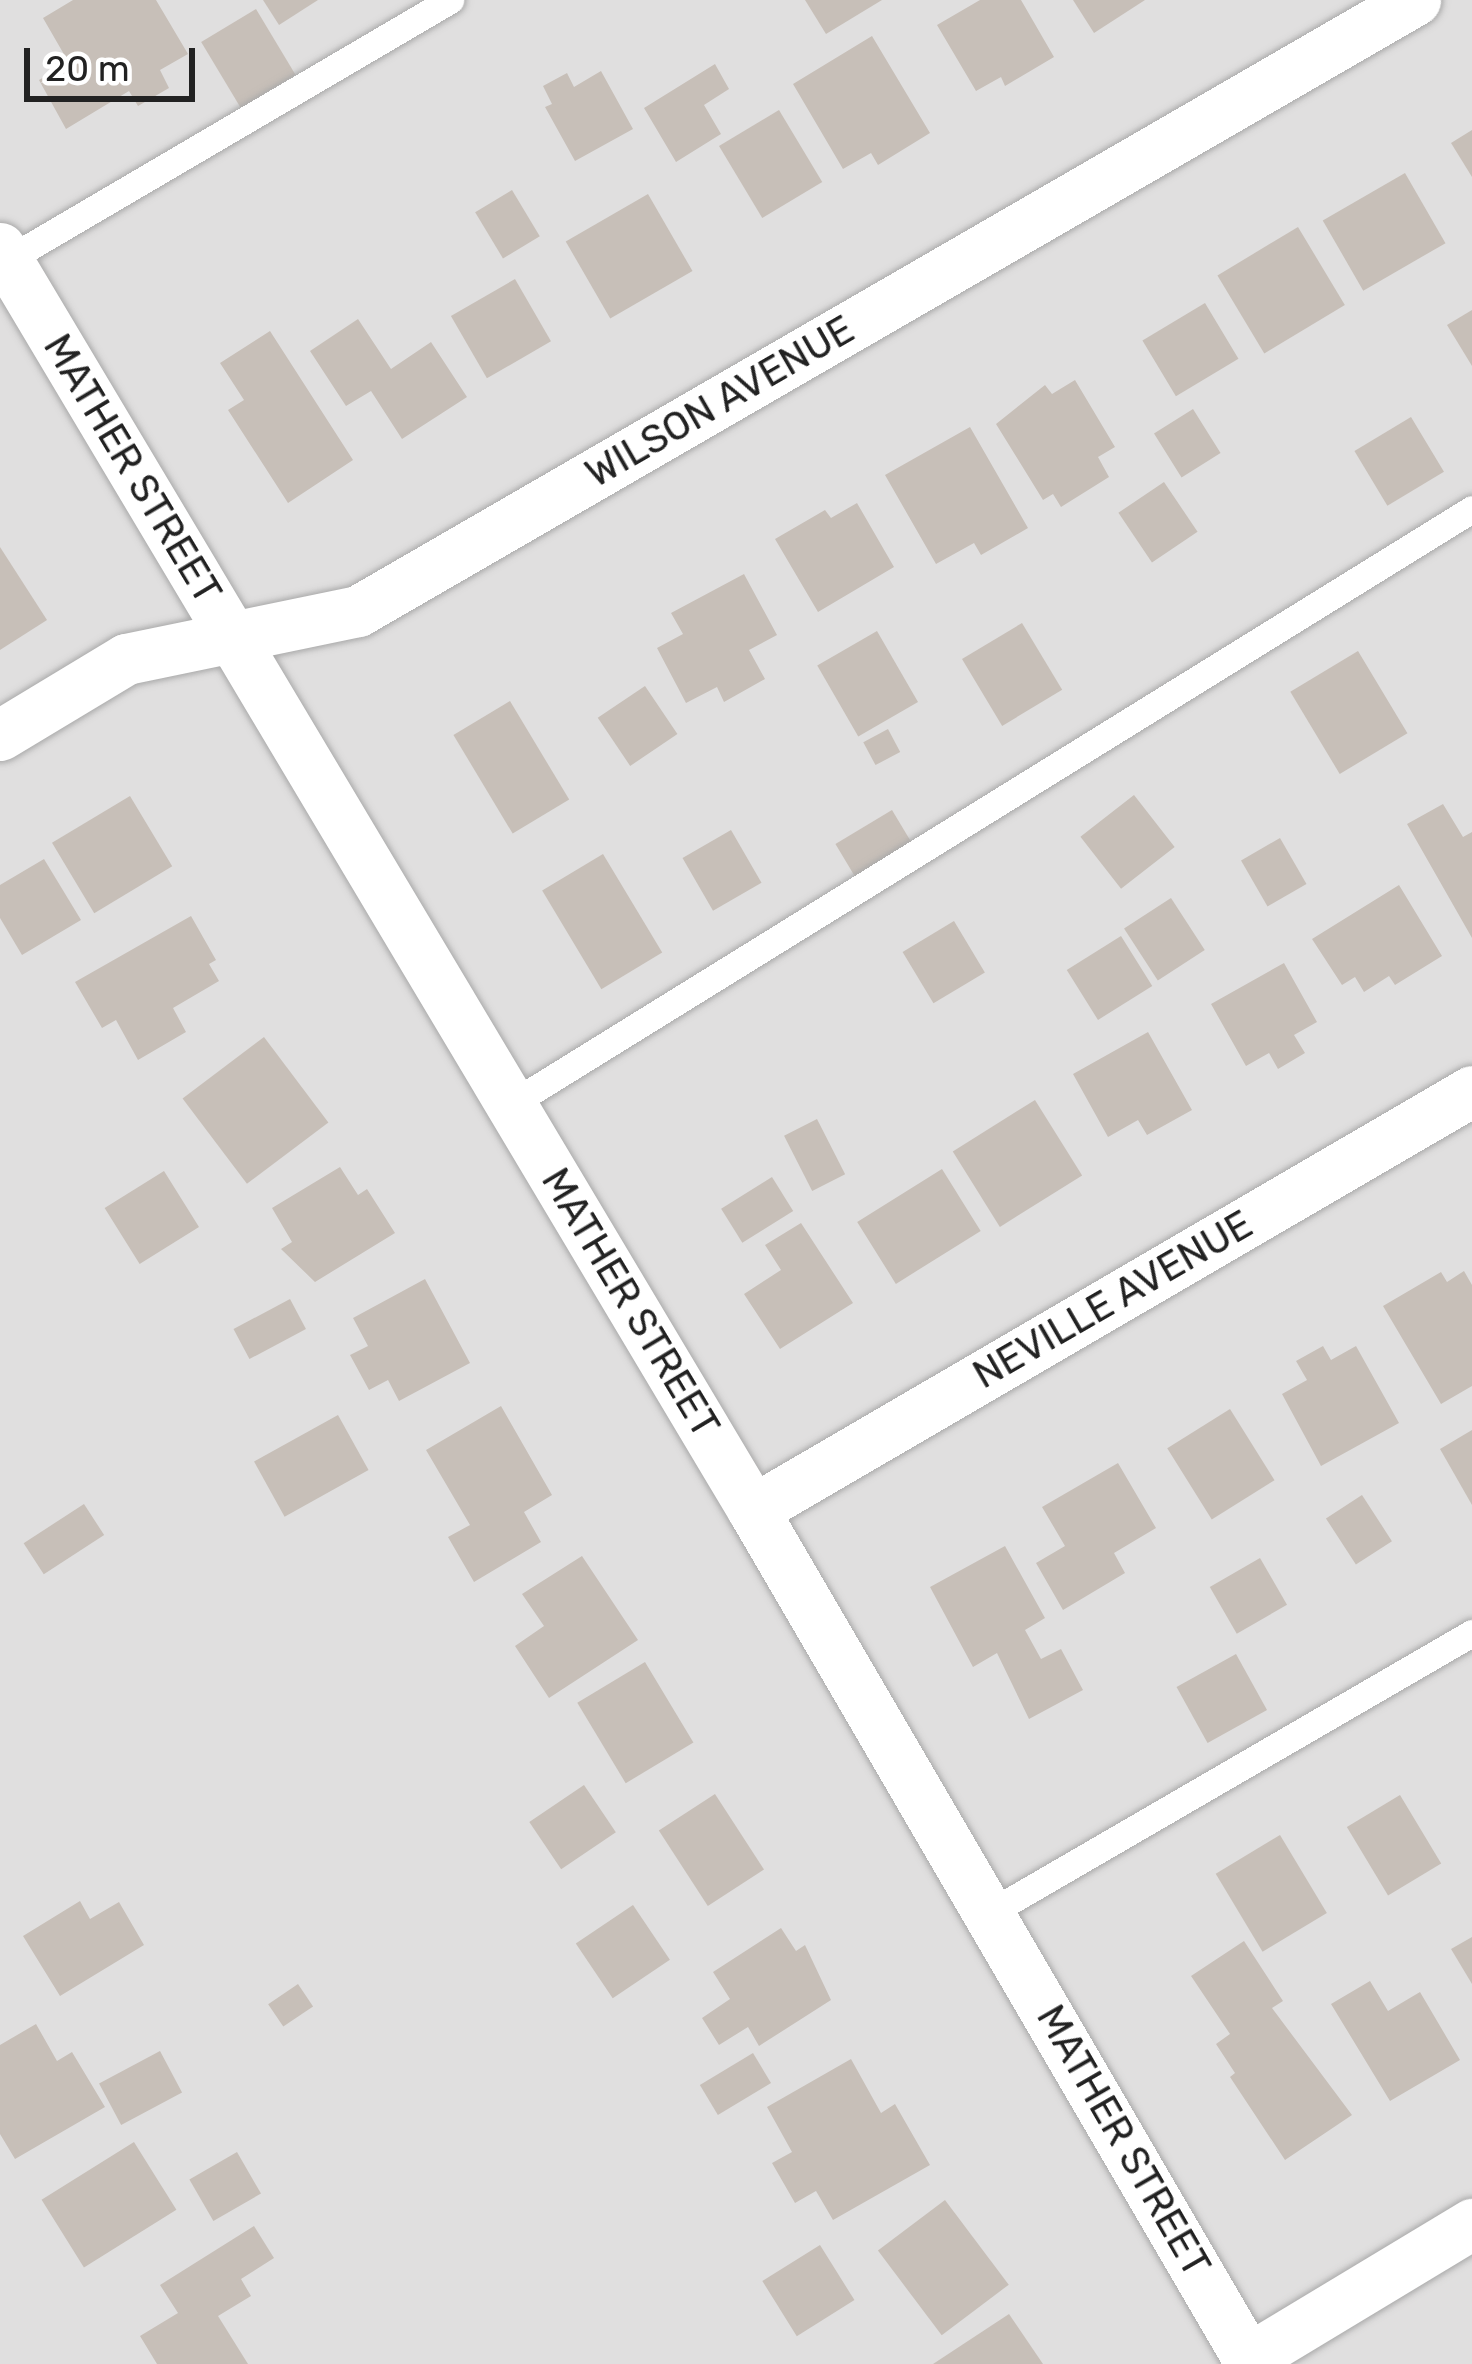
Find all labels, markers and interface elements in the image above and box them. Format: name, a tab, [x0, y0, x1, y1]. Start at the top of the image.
scale bar	[30, 24, 201, 98]
text: 20 m	[45, 47, 130, 90]
street label: WILSON AVENUE	[577, 306, 863, 498]
street label: MATHER STREET	[33, 326, 231, 612]
street label: MATHER STREET	[531, 1160, 729, 1446]
street label: NEVILLE AVENUE	[965, 1201, 1261, 1399]
street label: MATHER STREET	[1026, 1997, 1220, 2285]

